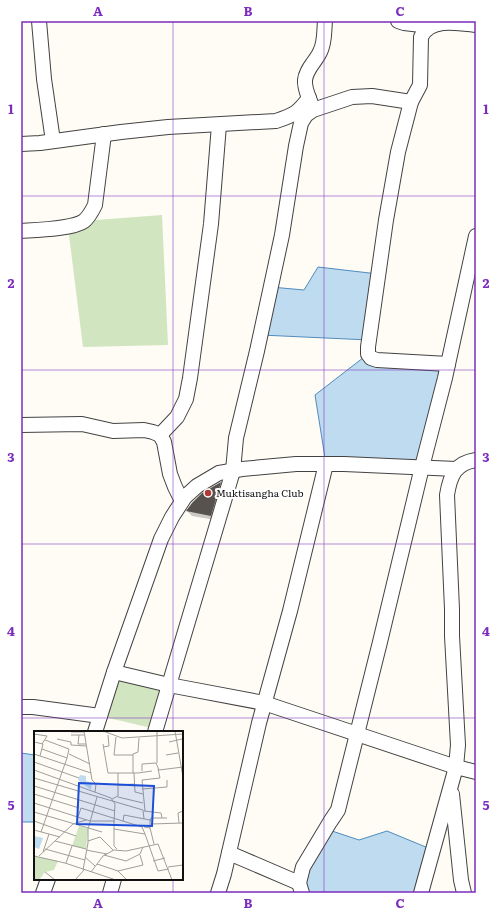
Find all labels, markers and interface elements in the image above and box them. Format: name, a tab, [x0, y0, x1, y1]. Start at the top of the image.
text: A	[93, 1, 103, 20]
text: B	[244, 1, 253, 20]
text: C	[395, 1, 405, 20]
text: 1	[8, 99, 14, 118]
text: 1	[483, 99, 489, 118]
text: 2	[8, 273, 15, 292]
text: 2	[483, 273, 490, 292]
text: 3	[7, 447, 15, 466]
text: 3	[482, 447, 490, 466]
place label: Muktisangha Club	[216, 485, 304, 500]
marker: Muktisangha Club	[203, 488, 213, 498]
text: 4	[7, 621, 15, 640]
text: 4	[482, 621, 490, 640]
inset map	[34, 731, 183, 880]
text: 5	[7, 795, 15, 814]
text: 5	[482, 795, 490, 814]
text: A	[93, 893, 103, 912]
text: B	[244, 893, 253, 912]
text: C	[395, 893, 405, 912]

